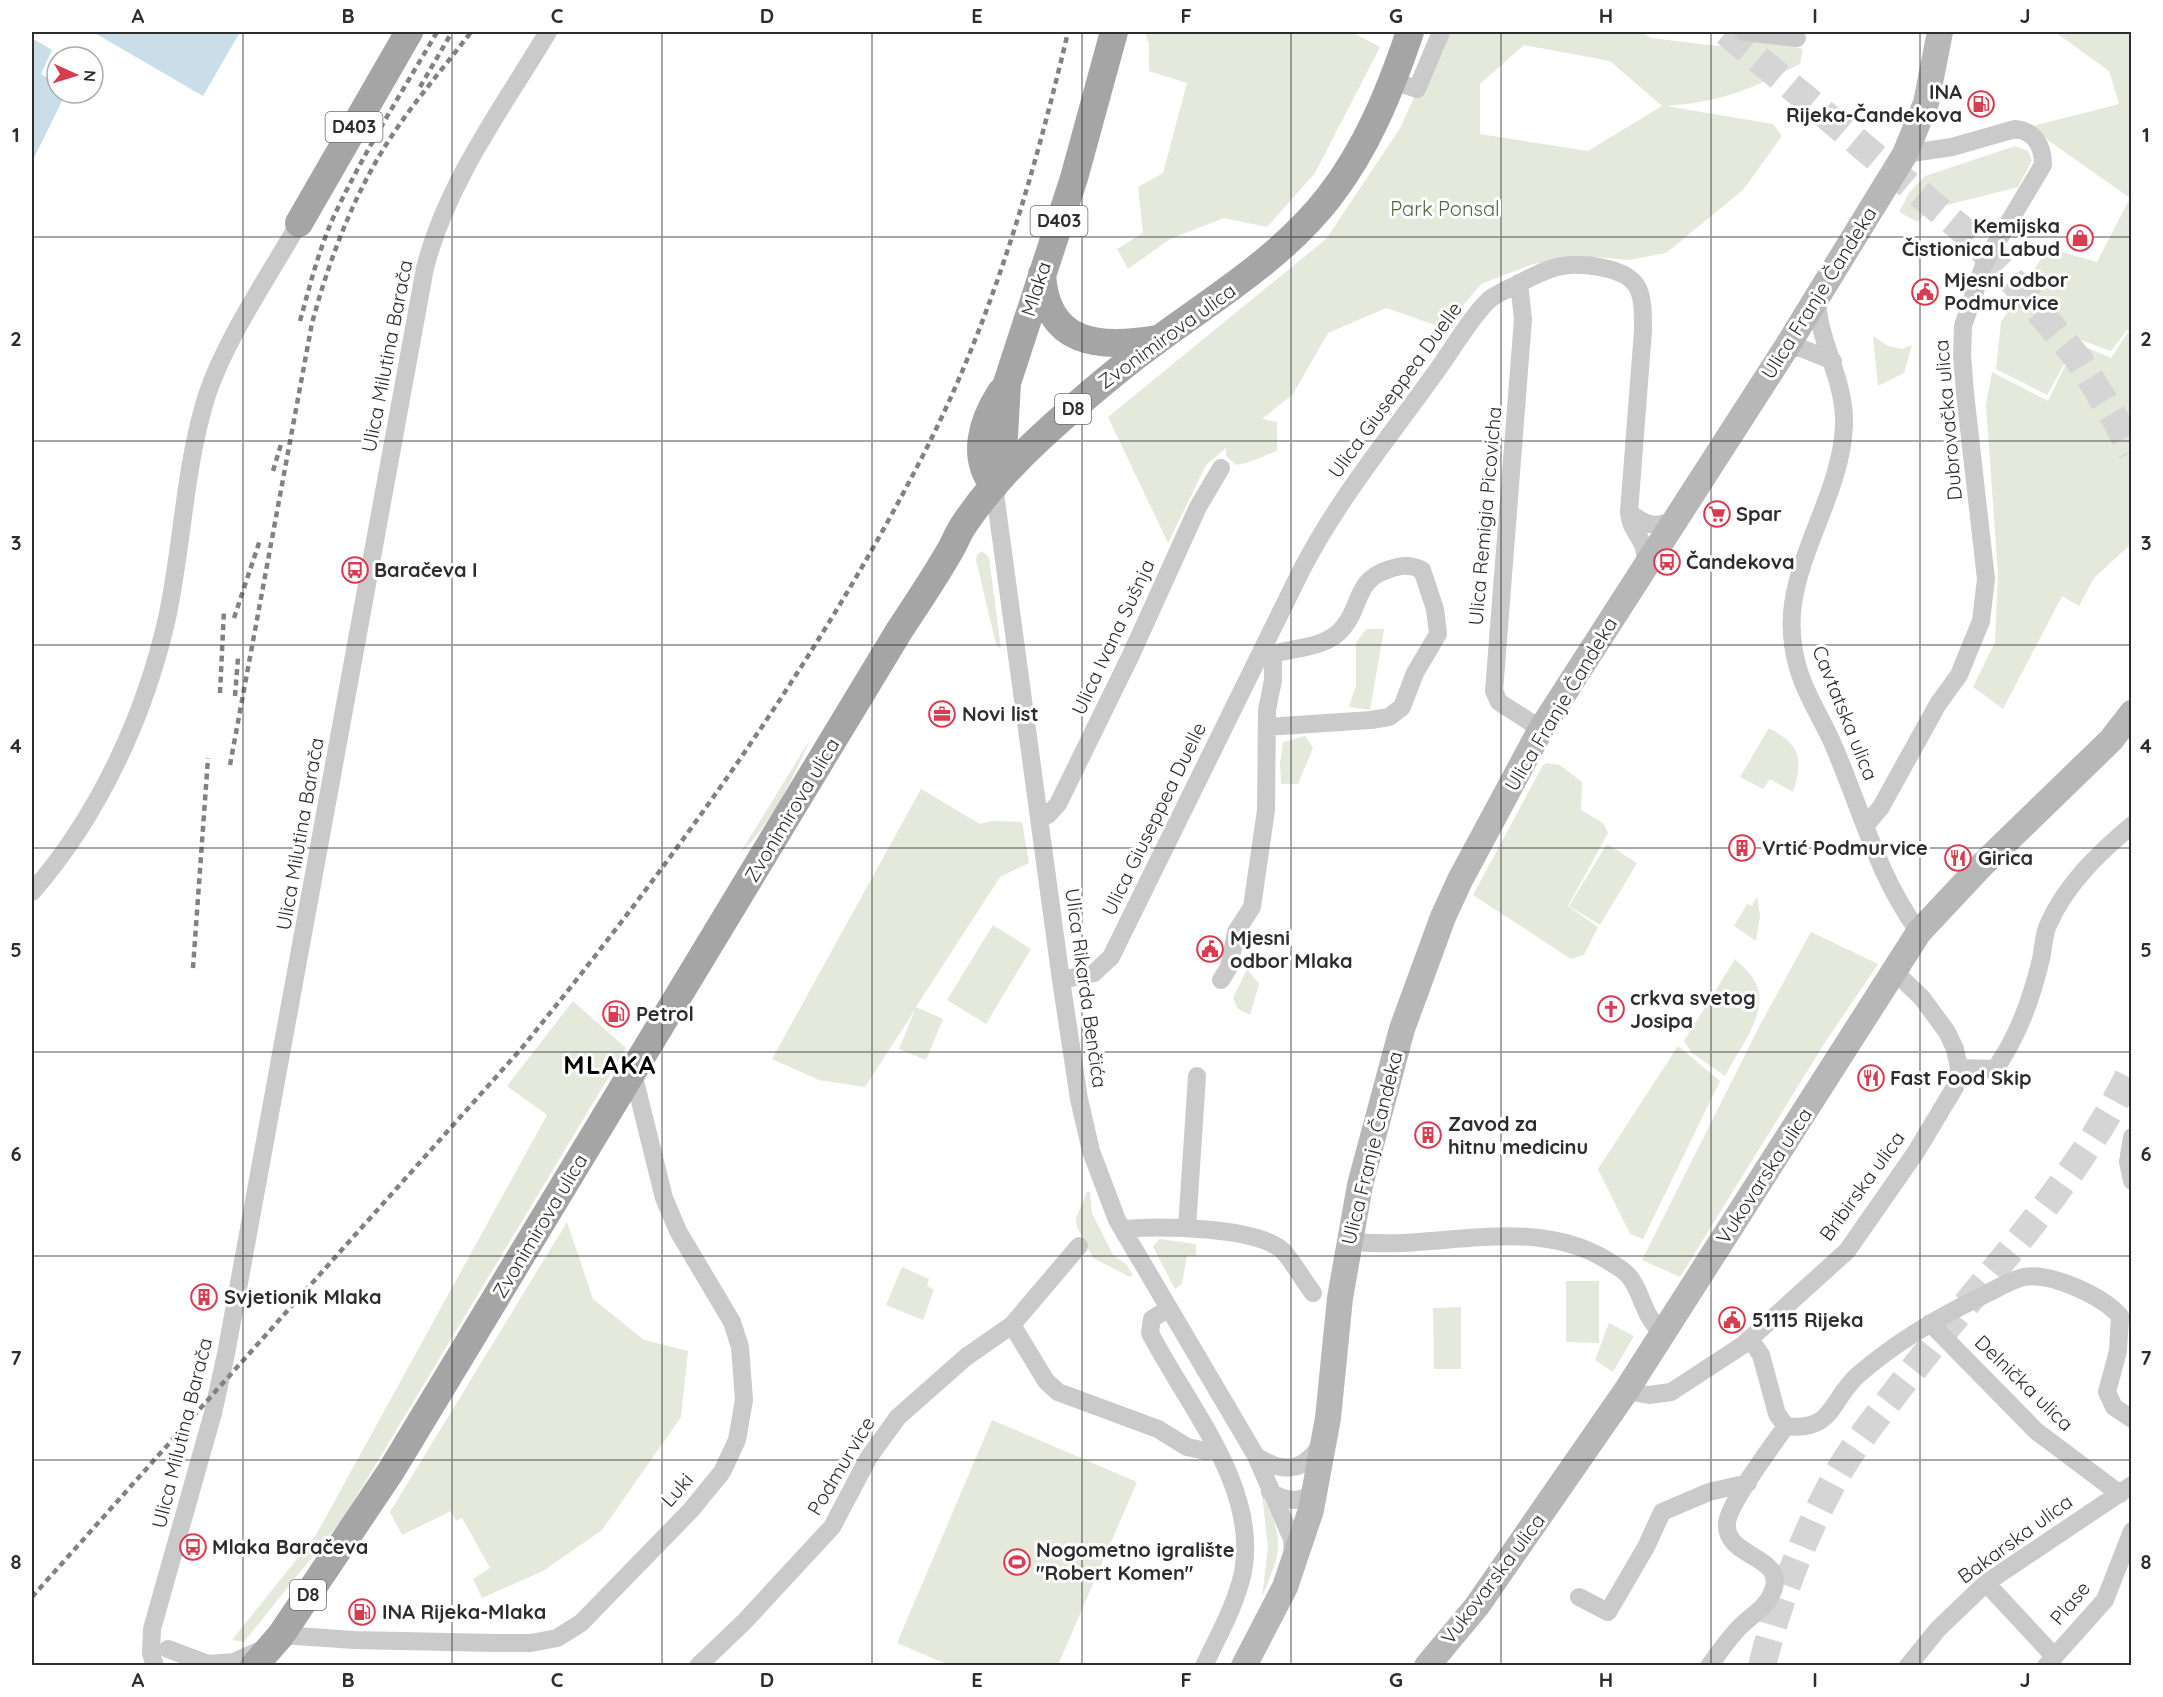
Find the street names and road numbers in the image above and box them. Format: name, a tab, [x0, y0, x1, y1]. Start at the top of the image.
road number: D403	[326, 112, 382, 142]
street label: Ulica Franje Čandeka	[1755, 202, 1882, 383]
road number: D403	[1030, 206, 1088, 236]
street label: Ulica Milutina Barača	[356, 258, 417, 454]
street label: Mlaka	[1015, 258, 1056, 319]
street label: Zvonimirova ulica	[1093, 277, 1240, 394]
street label: Ulica Giuseppea Duelle	[1322, 297, 1467, 483]
street label: Dubrovačka ulica	[1928, 339, 1967, 501]
road number: D8	[1055, 394, 1091, 424]
street label: Ulica Remigia Picovicha	[1462, 405, 1507, 627]
street label: Ulica Ivana Sušnja	[1066, 555, 1160, 719]
street label: Ulica Franje Čandeka	[1499, 612, 1622, 795]
street label: Cavtatska ulica	[1807, 642, 1884, 784]
street label: Ulica Giuseppea Duelle	[1096, 718, 1211, 919]
street label: Zvonimirova ulica	[739, 733, 844, 886]
street label: Ulica Milutina Barača	[270, 736, 329, 932]
street label: Ulica Rikarda Benčića	[1060, 886, 1113, 1089]
street label: Ulica Franje Čandeka	[1335, 1049, 1408, 1247]
street label: Vukovarska ulica	[1710, 1103, 1817, 1249]
street label: Bribirska ulica	[1813, 1126, 1910, 1245]
street label: Zvonimirova ulica	[487, 1149, 592, 1302]
street label: Delnička ulica	[1970, 1329, 2079, 1436]
street label: Ulica Milutina Barača	[146, 1335, 217, 1531]
street label: Podmurvice	[801, 1412, 880, 1520]
street label: Luki	[655, 1468, 698, 1512]
street label: Bakarska ulica	[1952, 1489, 2077, 1589]
street label: Vukovarska ulica	[1435, 1508, 1550, 1649]
street label: Plase	[2044, 1576, 2095, 1630]
road number: D8	[290, 1580, 326, 1610]

